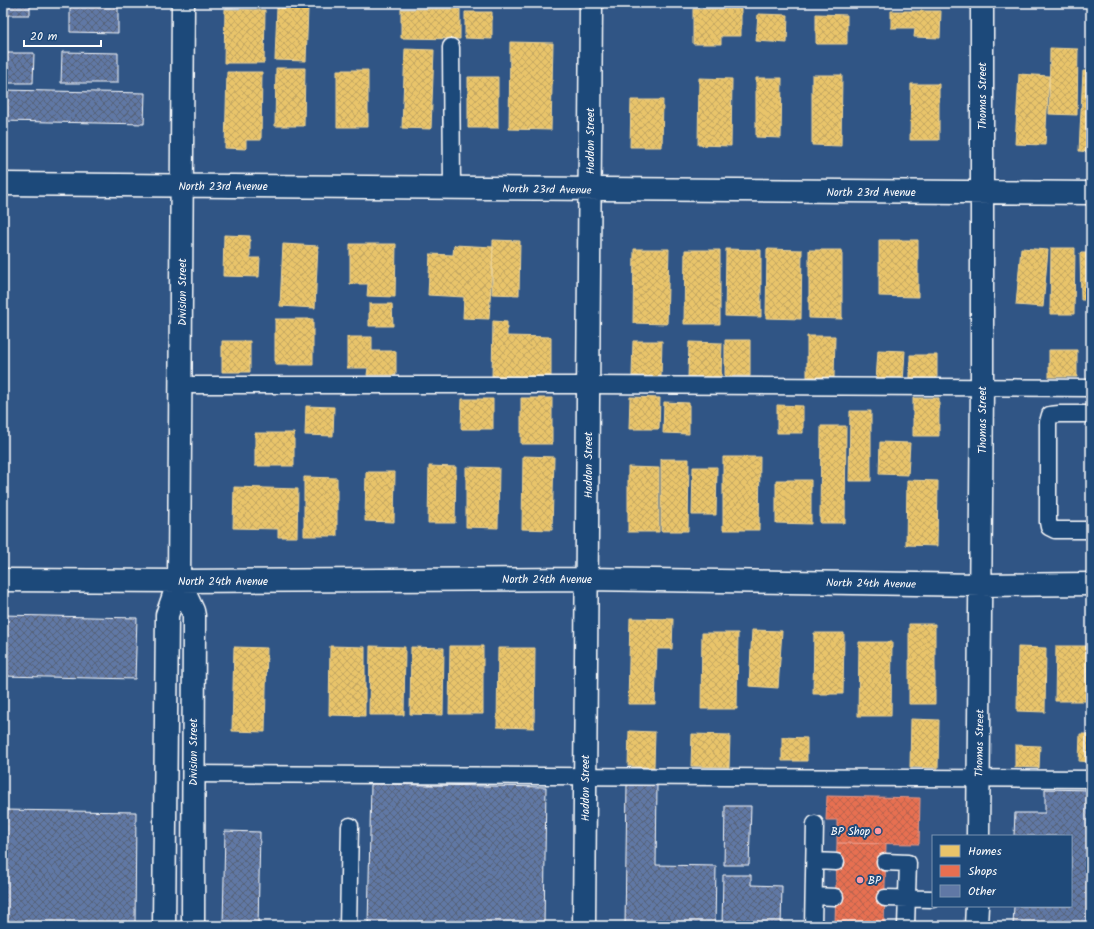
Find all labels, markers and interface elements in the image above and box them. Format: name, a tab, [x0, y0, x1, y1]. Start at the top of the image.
scale bar	[24, 22, 101, 48]
text: 20 m	[30, 27, 58, 46]
street label: Thomas Street	[974, 61, 992, 130]
street label: Haddon Street	[582, 107, 600, 174]
street label: North 23rd Avenue	[178, 178, 268, 196]
street label: North 23rd Avenue	[502, 180, 592, 200]
street label: North 23rd Avenue	[826, 184, 916, 202]
street label: Division Street	[174, 258, 192, 326]
street label: Thomas Street	[974, 385, 992, 454]
street label: Haddon Street	[580, 431, 598, 498]
street label: North 24th Avenue	[502, 571, 592, 589]
street label: North 24th Avenue	[178, 573, 268, 591]
street label: North 24th Avenue	[826, 574, 916, 594]
street label: Thomas Street	[970, 708, 990, 777]
street label: Division Street	[185, 718, 203, 786]
street label: Haddon Street	[577, 754, 595, 821]
place label: BP Shop	[831, 823, 871, 841]
marker: BP Shop	[873, 826, 883, 836]
legend	[932, 835, 1072, 907]
text: Homes	[968, 842, 1002, 861]
text: Shops	[968, 862, 997, 881]
place label: BP	[868, 872, 882, 890]
marker: BP	[855, 875, 865, 885]
text: Other	[968, 882, 997, 901]

